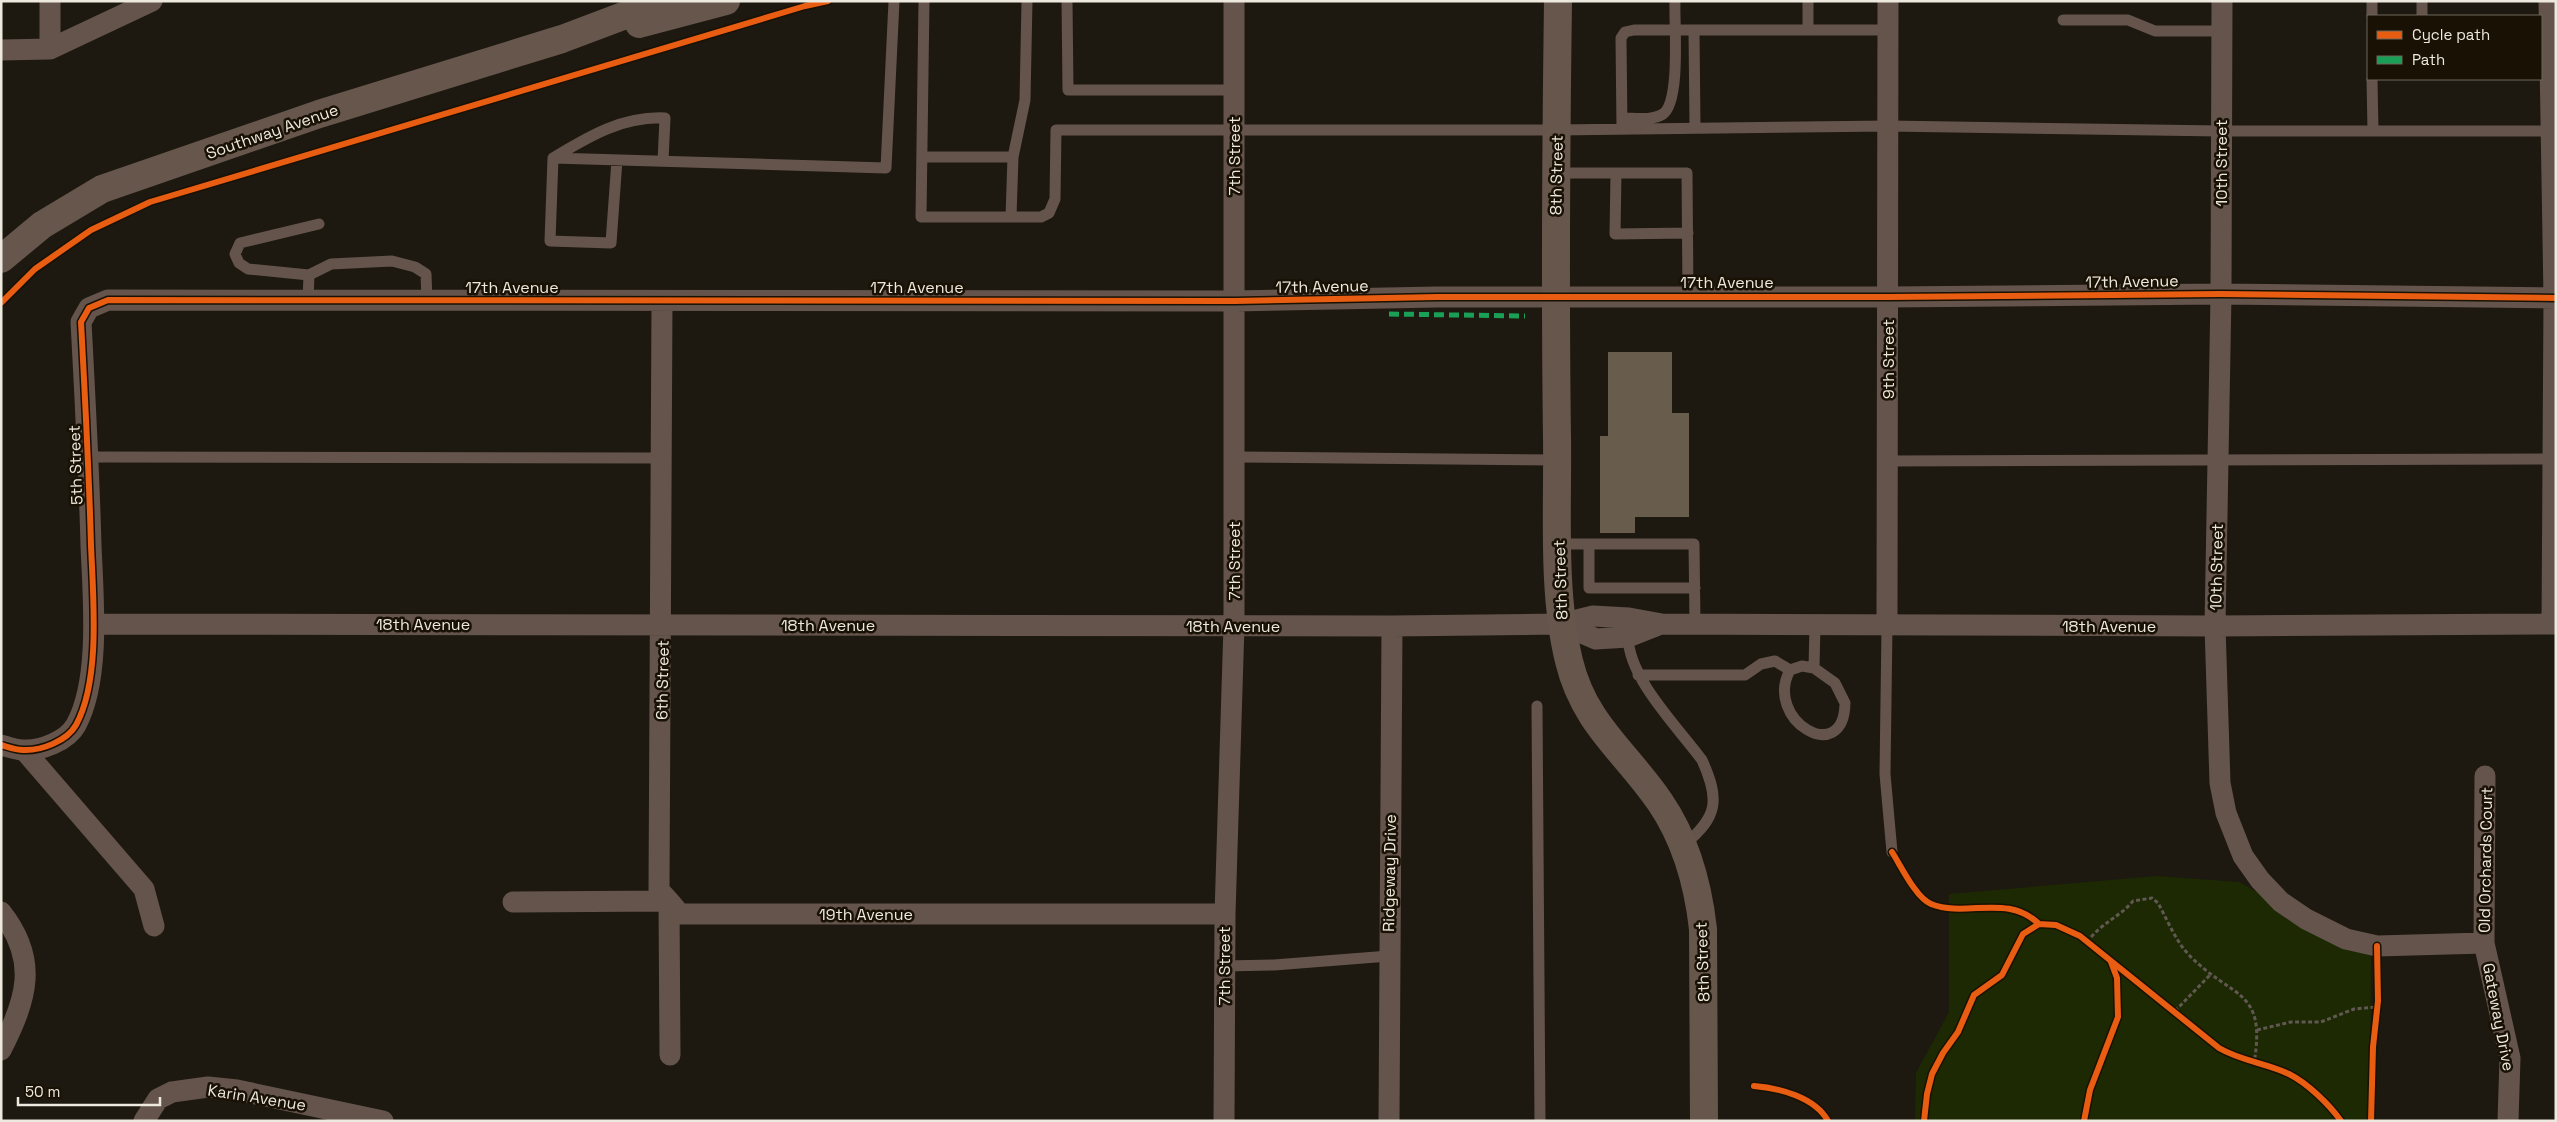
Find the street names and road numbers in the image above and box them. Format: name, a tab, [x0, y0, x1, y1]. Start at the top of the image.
street label: Southway Avenue	[203, 99, 341, 164]
street label: 7th Street	[1224, 116, 1245, 196]
street label: 10th Street	[2211, 119, 2232, 207]
street label: 8th Street	[1545, 135, 1568, 215]
street label: 17th Avenue	[2085, 270, 2179, 293]
street label: 17th Avenue	[1680, 272, 1774, 293]
street label: 17th Avenue	[1275, 275, 1369, 298]
street label: 17th Avenue	[465, 277, 559, 298]
street label: 17th Avenue	[870, 277, 964, 298]
street label: 9th Street	[1878, 319, 1899, 399]
street label: 5th Street	[64, 425, 87, 505]
street label: 7th Street	[1224, 521, 1245, 601]
street label: 10th Street	[2205, 523, 2228, 611]
street label: 8th Street	[1549, 540, 1572, 620]
street label: 18th Avenue	[376, 614, 470, 635]
street label: 18th Avenue	[781, 615, 875, 636]
street label: 18th Avenue	[1186, 616, 1280, 637]
street label: 18th Avenue	[2062, 616, 2156, 637]
street label: 6th Street	[651, 640, 674, 720]
street label: Old Orchards Court	[2474, 787, 2497, 933]
street label: Ridgeway Drive	[1378, 814, 1401, 932]
street label: 19th Avenue	[819, 904, 913, 925]
street label: 8th Street	[1691, 922, 1714, 1002]
street label: 7th Street	[1214, 926, 1235, 1006]
street label: Gateway Drive	[2478, 961, 2519, 1073]
street label: Karin Avenue	[206, 1079, 308, 1116]

